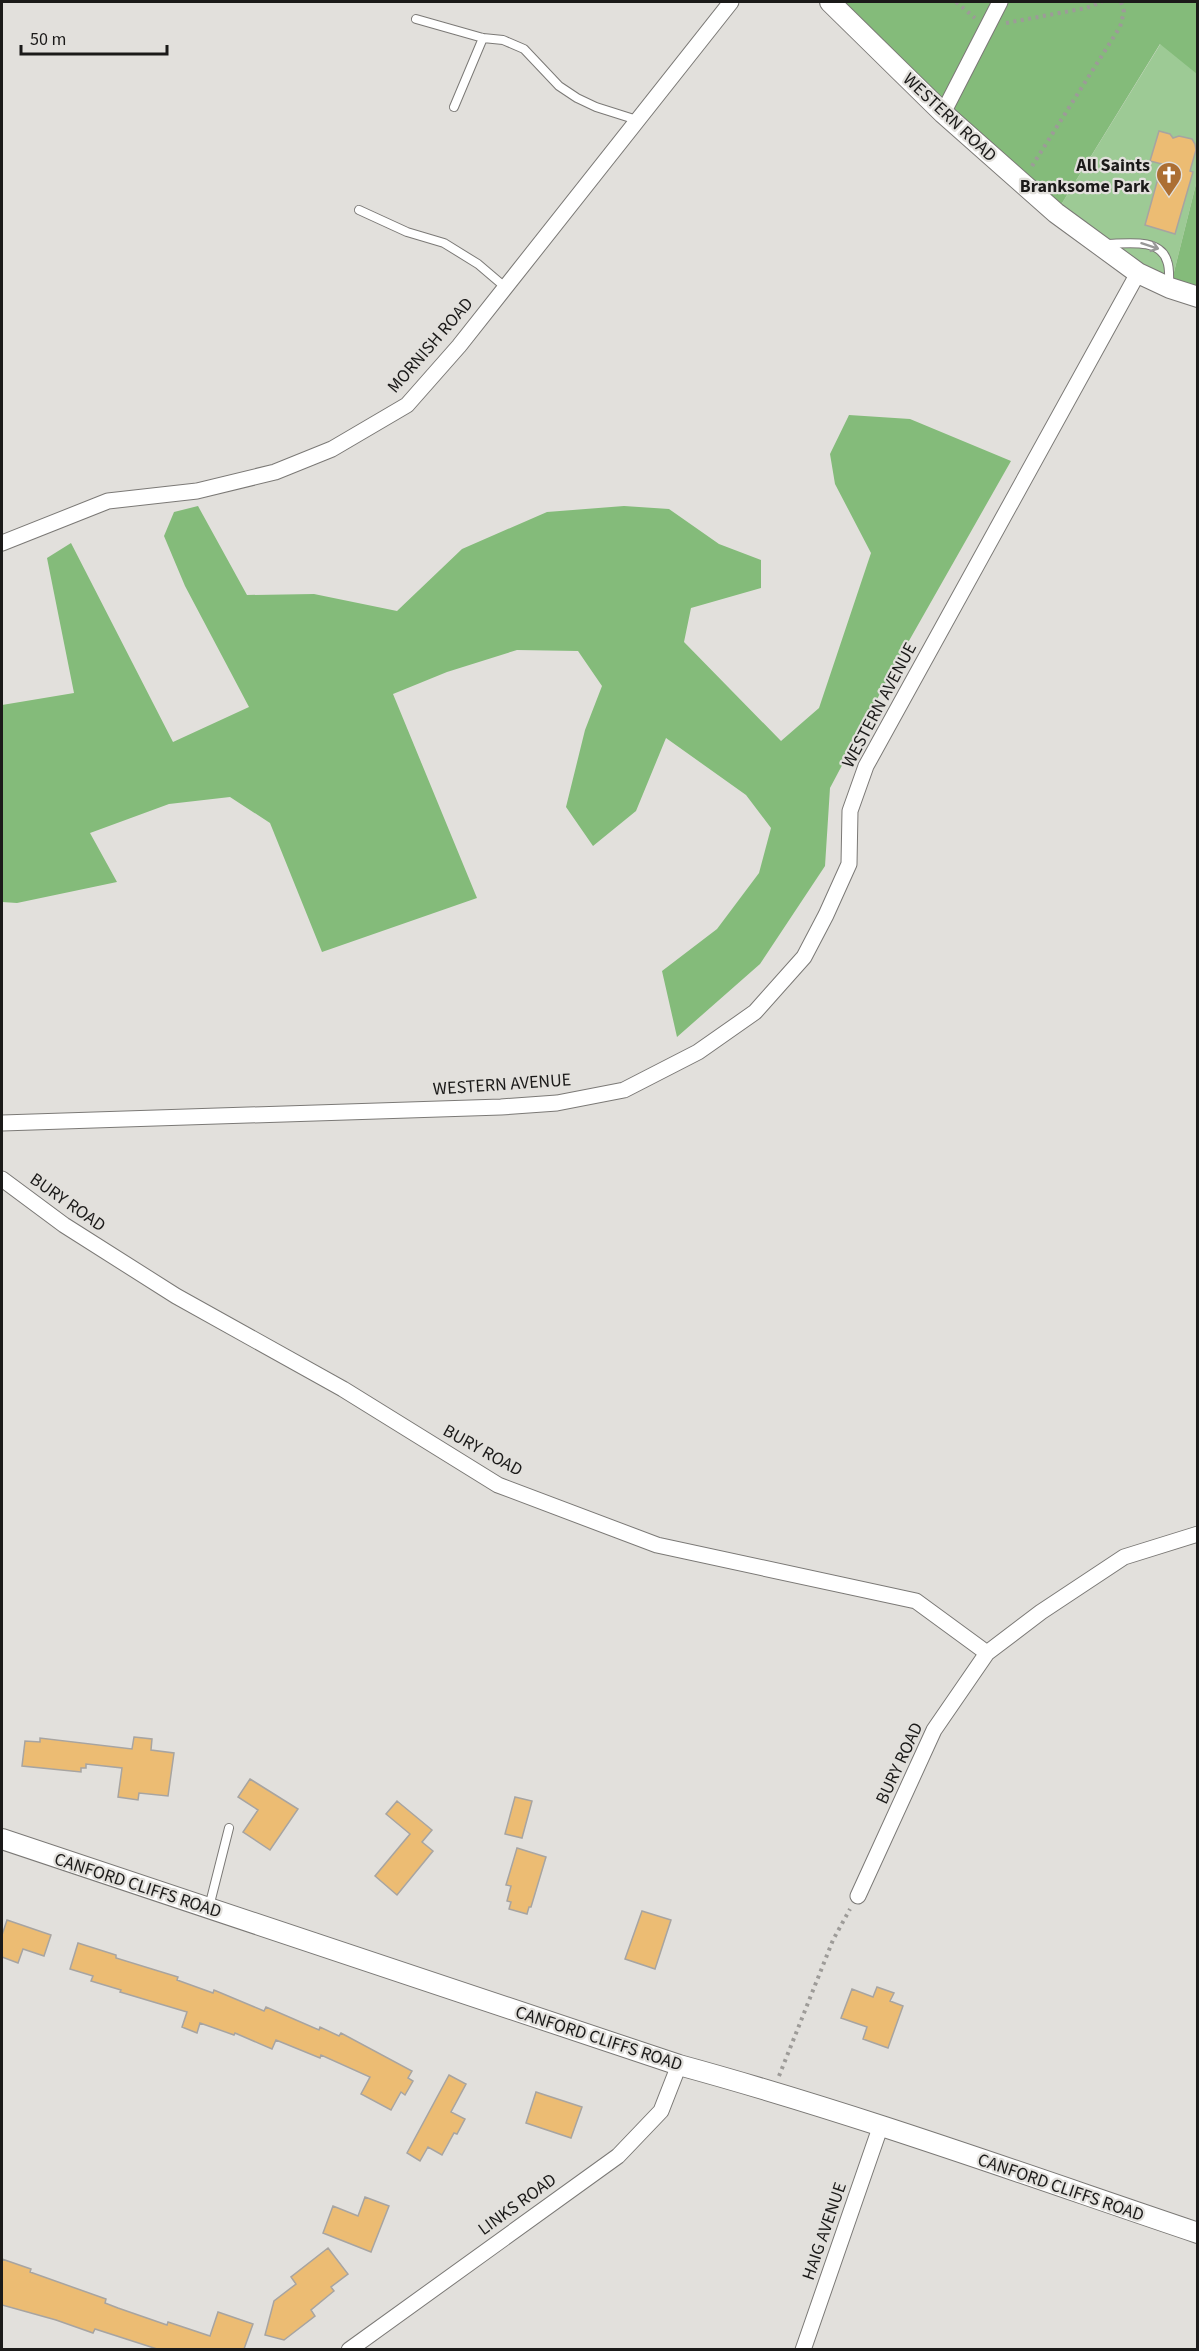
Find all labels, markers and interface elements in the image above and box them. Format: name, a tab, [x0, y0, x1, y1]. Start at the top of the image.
scale bar	[21, 18, 166, 56]
text: 50 m	[30, 27, 66, 52]
street label: WESTERN ROAD	[897, 67, 1002, 168]
place label: All Saints Branksome Park	[1020, 153, 1150, 199]
church icon: All Saints Branksome Park	[1154, 160, 1184, 198]
one-way arrow	[1140, 242, 1159, 253]
street label: MORNISH ROAD	[382, 292, 479, 399]
street label: WESTERN AVENUE	[836, 638, 923, 772]
street label: WESTERN AVENUE	[432, 1067, 572, 1102]
street label: BURY ROAD	[25, 1167, 111, 1238]
street label: BURY ROAD	[438, 1418, 527, 1483]
street label: BURY ROAD	[870, 1718, 929, 1808]
street label: CANFORD CLIFFS ROAD	[51, 1847, 225, 1924]
street label: CANFORD CLIFFS ROAD	[512, 2000, 686, 2077]
street label: CANFORD CLIFFS ROAD	[974, 2147, 1147, 2228]
street label: LINKS ROAD	[473, 2167, 562, 2241]
street label: HAIG AVENUE	[796, 2179, 853, 2283]

